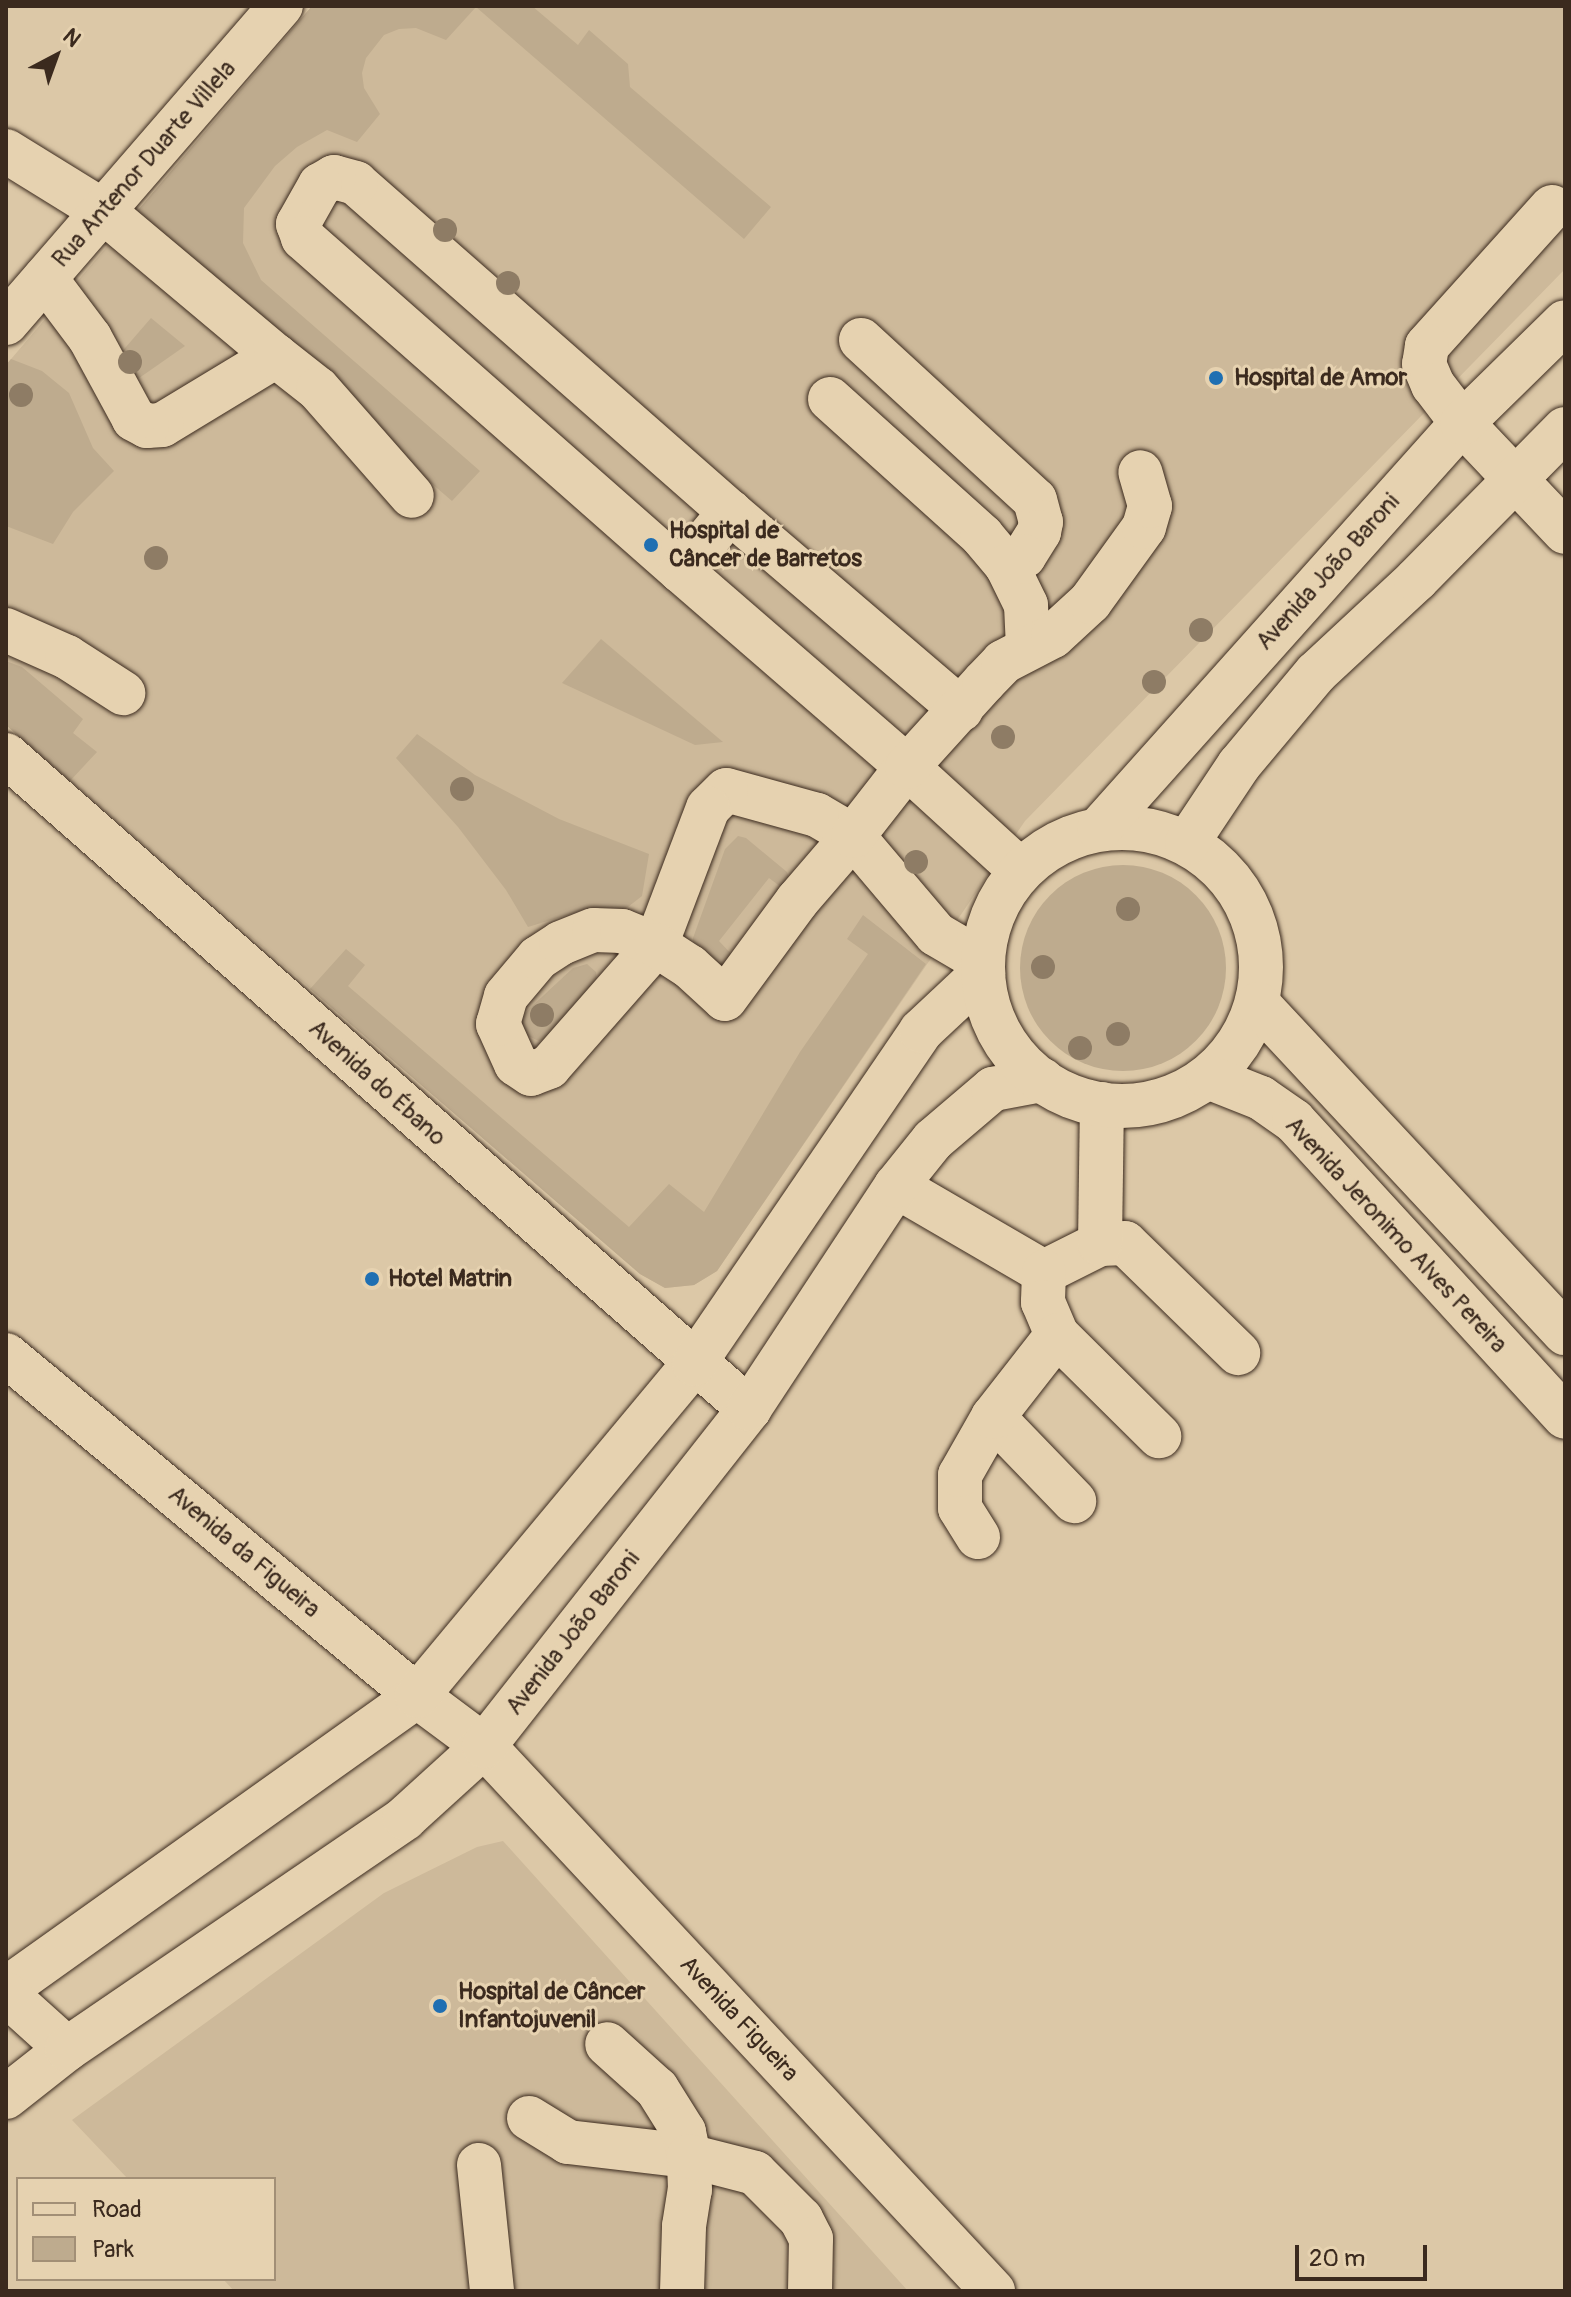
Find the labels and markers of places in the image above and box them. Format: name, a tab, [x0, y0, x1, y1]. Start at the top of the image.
place label: Hospital de Amor	[1234, 364, 1407, 392]
marker: Hospital de Amor	[1205, 367, 1227, 389]
place label: Hospital de Câncer de Barretos	[669, 517, 862, 573]
marker: Hospital de Câncer de Barretos	[640, 534, 662, 556]
place label: Hotel Matrin	[388, 1265, 512, 1293]
marker: Hotel Matrin	[363, 1270, 381, 1288]
place label: Hospital de Câncer Infantojuvenil	[458, 1978, 645, 2034]
marker: Hospital de Câncer Infantojuvenil	[429, 1995, 451, 2017]

